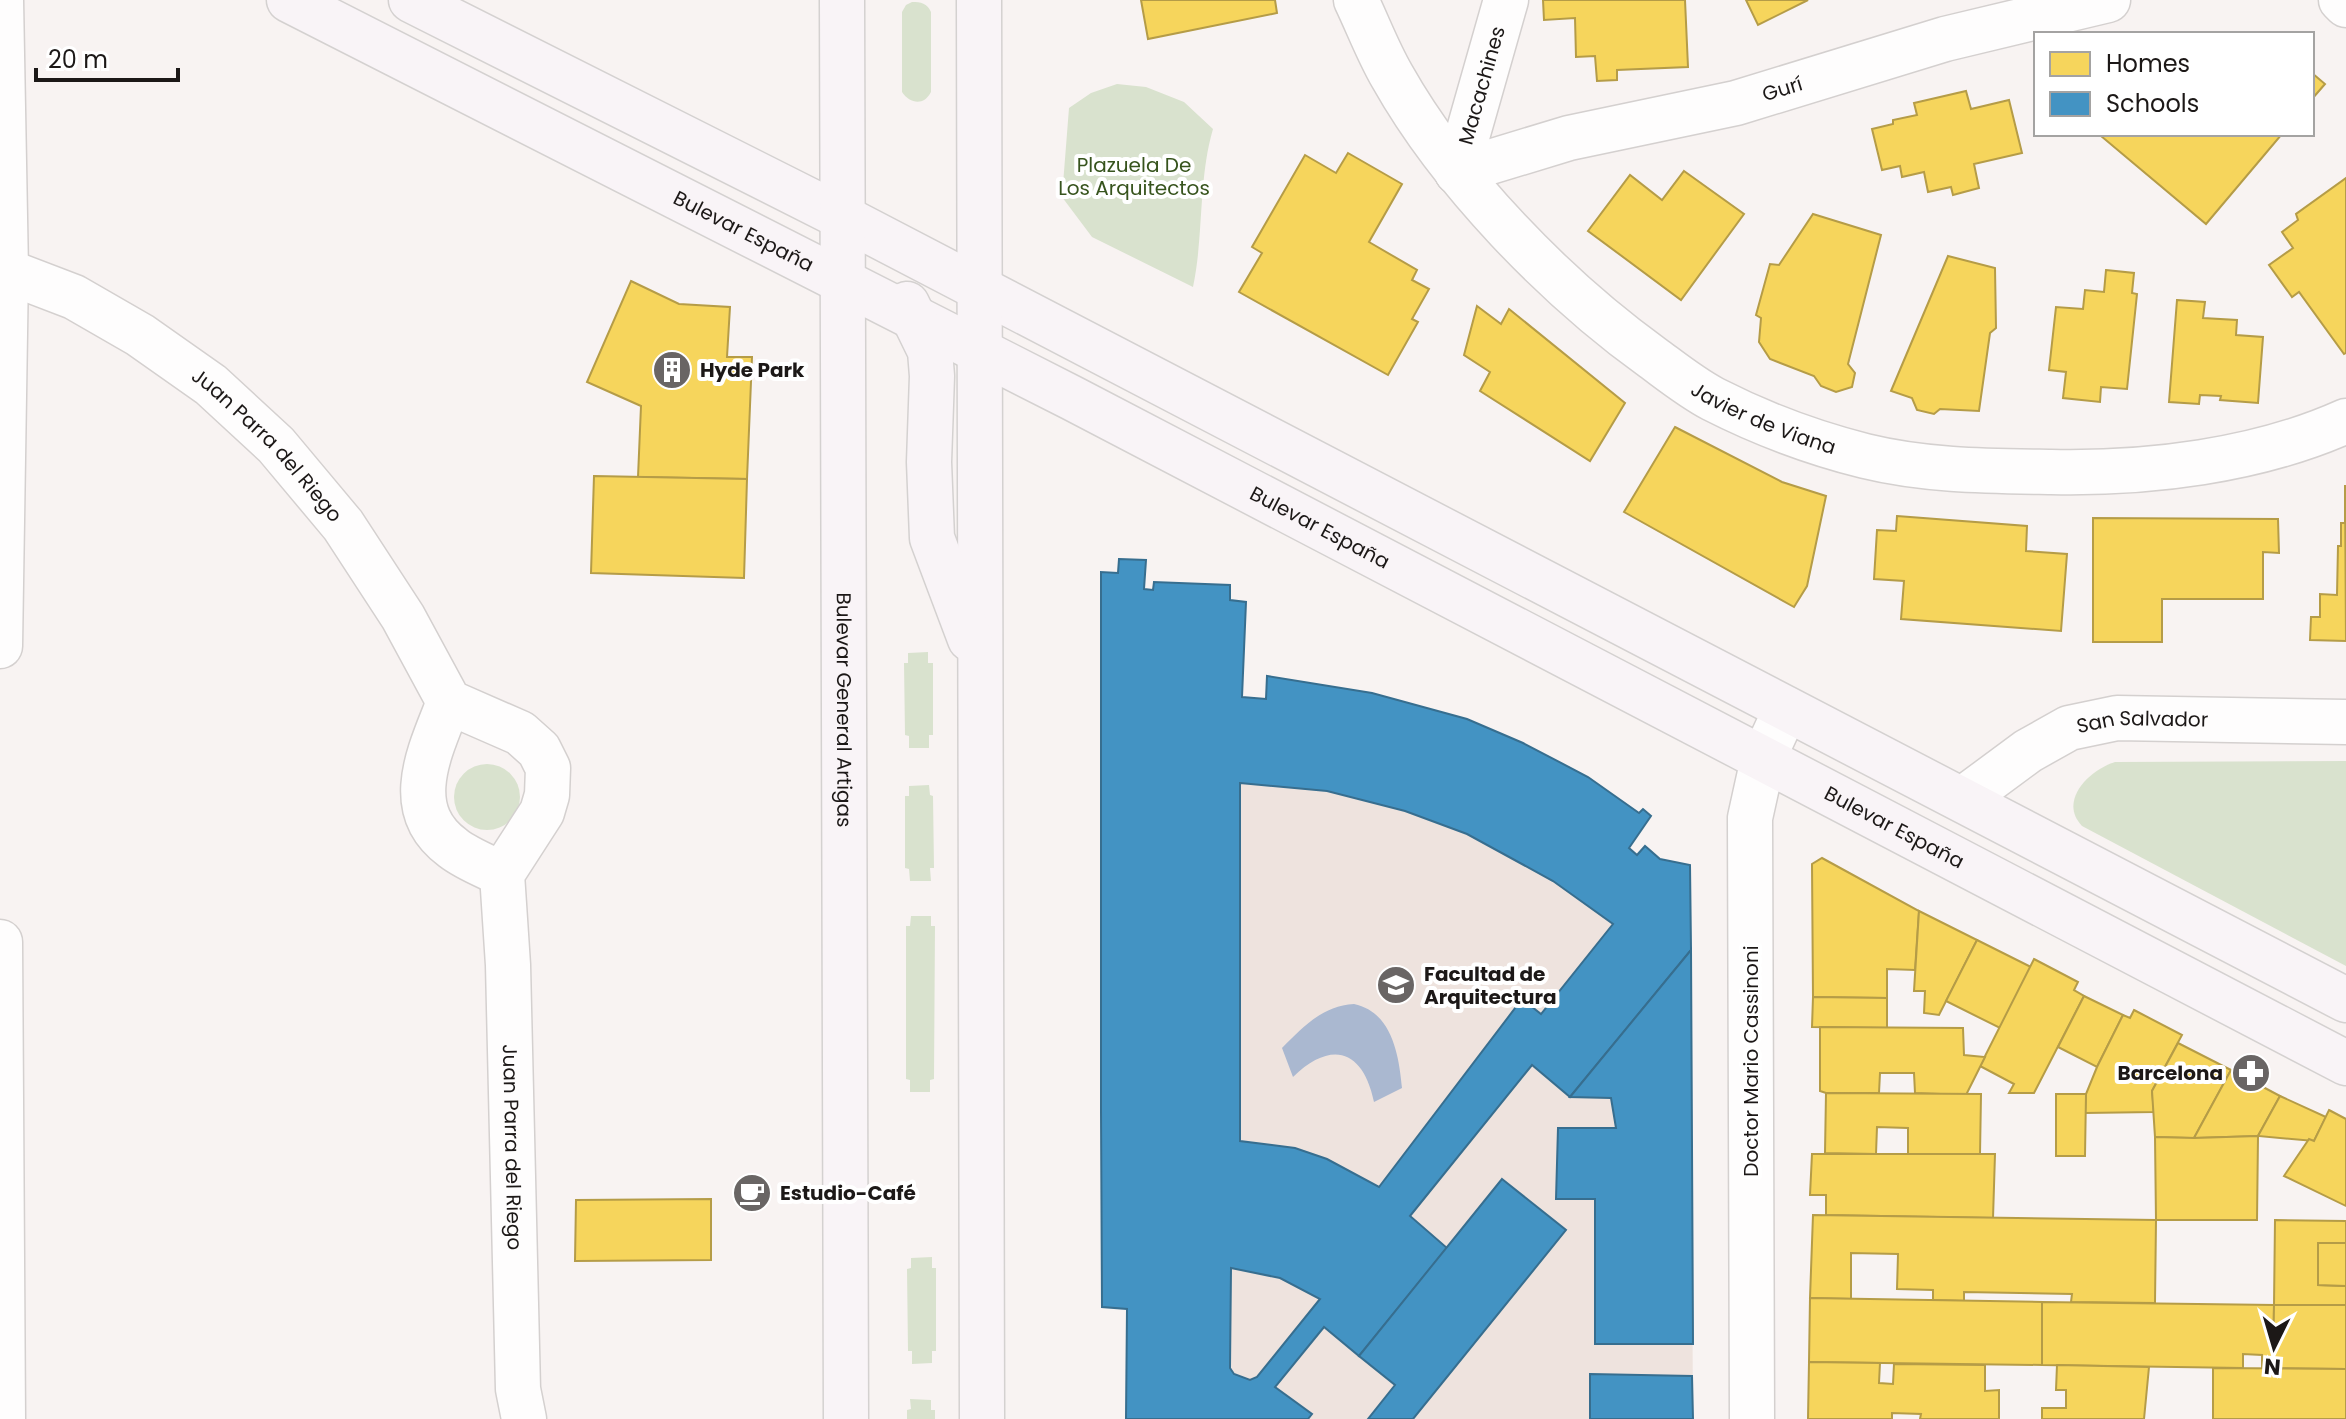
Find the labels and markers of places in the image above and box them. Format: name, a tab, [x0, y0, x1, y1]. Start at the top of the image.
building icon: Hyde Park	[651, 349, 693, 391]
place label: Hyde Park	[700, 356, 805, 384]
place label: Facultad de Arquitectura	[1424, 960, 1557, 1011]
school or university icon: Facultad de Arquitectura	[1375, 964, 1417, 1006]
pharmacy icon: Barcelona	[2230, 1052, 2272, 1094]
place label: Barcelona	[2118, 1059, 2223, 1087]
cafe icon: Estudio-Café	[731, 1172, 773, 1214]
place label: Estudio-Café	[780, 1179, 916, 1207]

